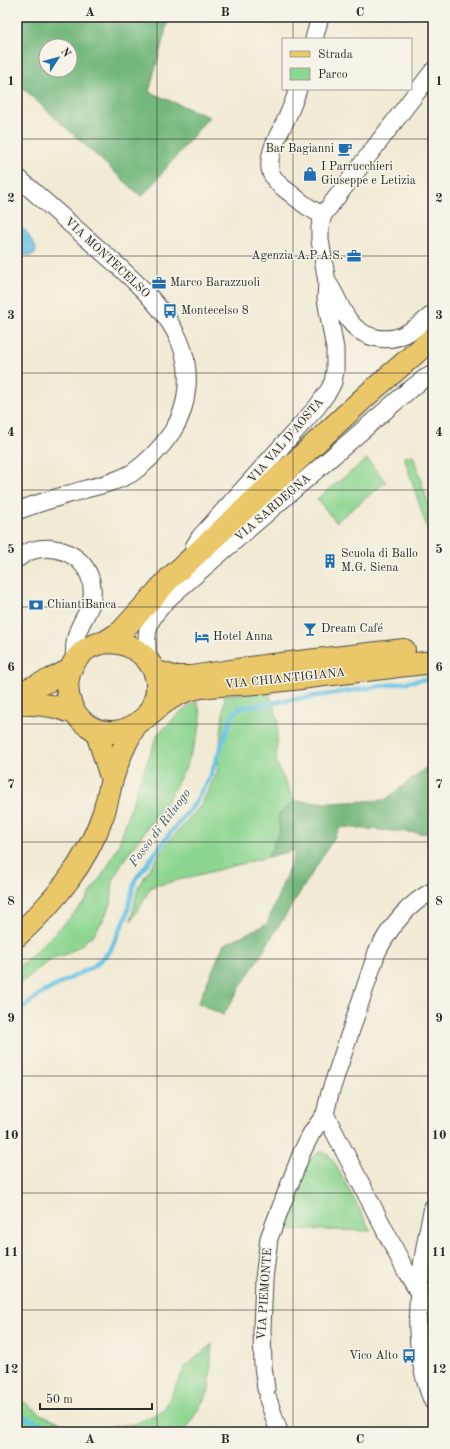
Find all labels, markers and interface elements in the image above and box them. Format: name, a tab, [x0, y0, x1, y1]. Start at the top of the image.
text: A	[85, 6, 95, 19]
text: B	[220, 6, 230, 19]
text: C	[356, 6, 364, 19]
north arrow	[38, 38, 78, 78]
legend	[282, 38, 412, 90]
text: N	[58, 46, 72, 60]
text: Strada	[318, 49, 353, 61]
text: Parco	[318, 69, 348, 81]
text: 1	[7, 75, 15, 88]
text: 1	[435, 75, 443, 88]
cafe icon: Bar Bagianni	[337, 141, 353, 157]
place label: Bar Bagianni	[265, 143, 334, 155]
place label: I Parrucchieri Giuseppe e Letizia	[321, 161, 416, 187]
shop icon: I Parrucchieri Giuseppe e Letizia	[302, 166, 318, 182]
text: 2	[7, 192, 15, 205]
text: 2	[435, 192, 443, 205]
street label: VIA MONTECELSO	[62, 216, 152, 300]
office icon: Agenzia A.P.A.S.	[346, 248, 362, 264]
place label: Agenzia A.P.A.S.	[251, 250, 343, 262]
office icon: Marco Barazzuoli	[151, 275, 167, 291]
place label: Marco Barazzuoli	[170, 277, 260, 289]
bus stop icon: Montecelso 8	[162, 303, 178, 319]
place label: Montecelso 8	[181, 305, 249, 317]
text: 3	[7, 309, 15, 322]
text: 3	[435, 309, 443, 322]
street label: VIA VAL D'AOSTA	[246, 396, 326, 486]
text: 4	[7, 426, 15, 439]
text: 4	[435, 426, 443, 439]
street label: VIA SARDEGNA	[233, 472, 313, 544]
text: 5	[7, 543, 15, 556]
text: 5	[435, 543, 443, 556]
place label: Scuola di Ballo M.G. Siena	[341, 548, 418, 574]
building icon: Scuola di Ballo M.G. Siena	[322, 553, 338, 569]
bank icon: ChiantiBanca	[28, 597, 44, 613]
place label: ChiantiBanca	[47, 599, 117, 611]
bar icon: Dream Café	[302, 621, 318, 637]
place label: Dream Café	[321, 623, 384, 635]
hotel icon: Hotel Anna	[194, 629, 210, 645]
place label: Hotel Anna	[213, 631, 273, 643]
text: 6	[7, 661, 15, 674]
text: 6	[435, 661, 443, 674]
street label: VIA CHIANTIGIANA	[224, 667, 346, 691]
text: 7	[7, 778, 15, 791]
text: 7	[435, 778, 443, 791]
water label: Fosso di Riluogo	[126, 787, 193, 870]
text: 8	[7, 895, 15, 908]
text: 8	[435, 895, 443, 908]
text: 9	[7, 1012, 15, 1025]
text: 9	[435, 1012, 443, 1025]
text: 10	[3, 1129, 19, 1142]
text: 10	[431, 1129, 447, 1142]
text: 11	[3, 1246, 19, 1259]
text: 11	[431, 1246, 447, 1259]
street label: VIA PIEMONTE	[256, 1248, 274, 1340]
bus stop icon: Vico Alto	[401, 1348, 417, 1364]
place label: Vico Alto	[349, 1350, 398, 1362]
text: 12	[3, 1363, 19, 1376]
text: 12	[431, 1363, 447, 1376]
scale bar	[40, 1385, 152, 1411]
text: 50 m	[46, 1393, 73, 1406]
text: A	[85, 1433, 95, 1446]
text: B	[220, 1433, 230, 1446]
text: C	[356, 1433, 364, 1446]

